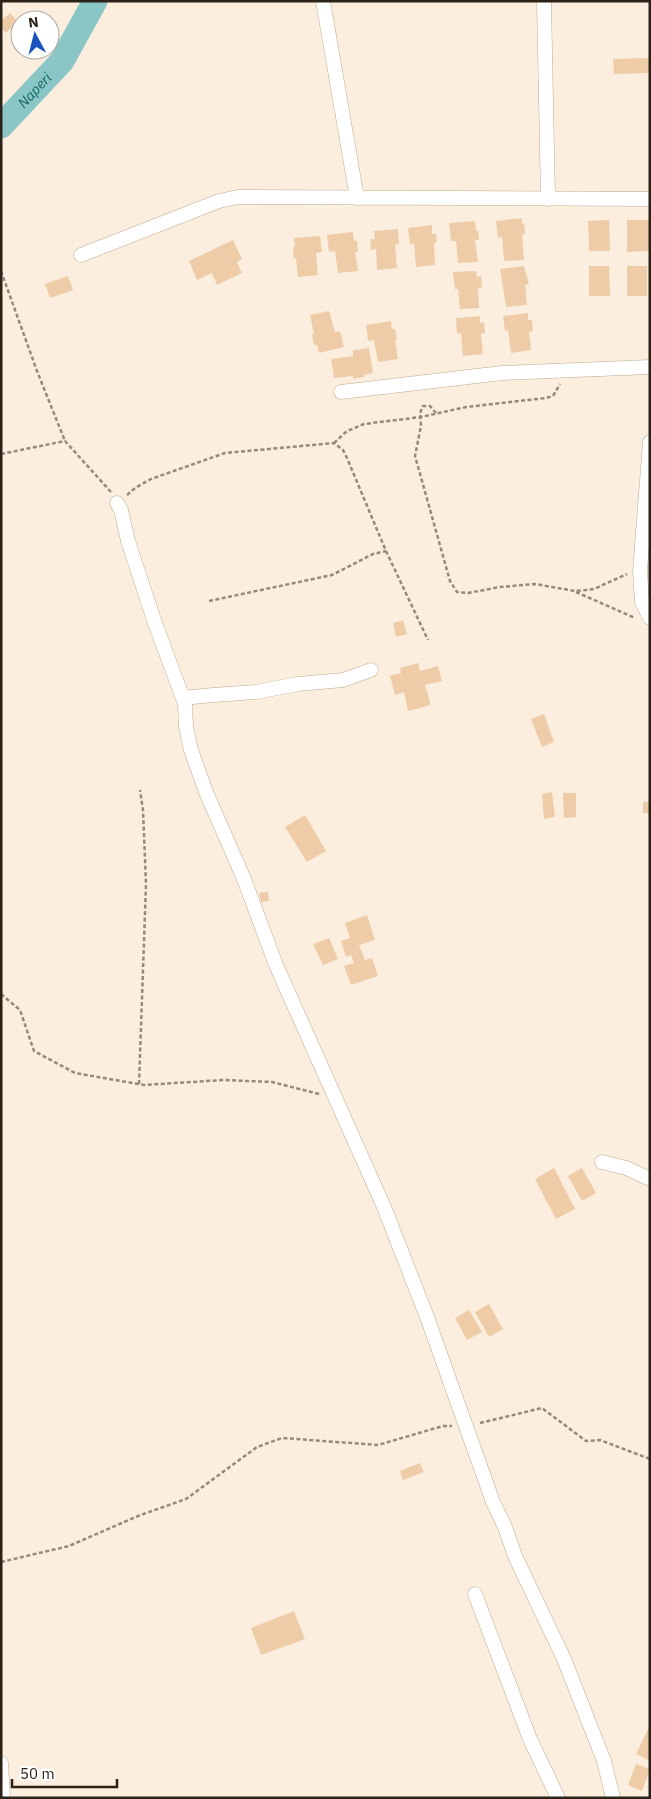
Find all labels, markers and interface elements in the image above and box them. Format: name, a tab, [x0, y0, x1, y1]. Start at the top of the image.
north arrow	[10, 10, 60, 60]
text: N	[27, 13, 40, 32]
water label: Naperi	[14, 69, 56, 112]
scale bar	[12, 1756, 118, 1788]
text: 50 m	[20, 1764, 55, 1783]

